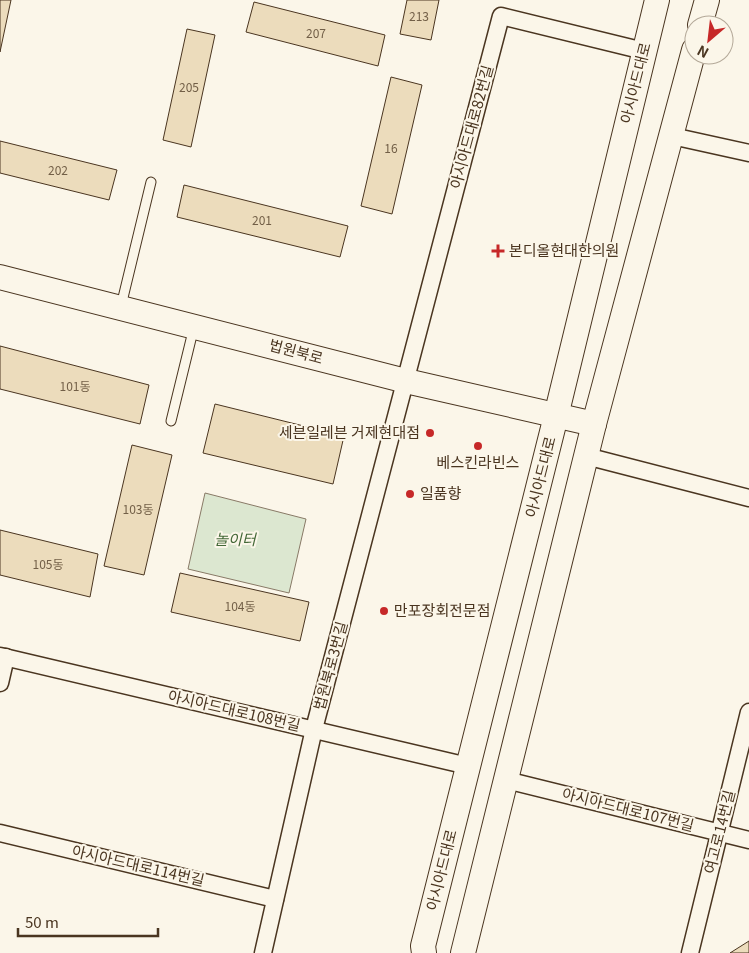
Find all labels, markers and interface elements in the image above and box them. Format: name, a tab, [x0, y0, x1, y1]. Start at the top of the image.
house number: 213	[409, 7, 429, 24]
north arrow	[684, 15, 734, 65]
house number: 207	[306, 24, 326, 41]
street label: 아시아드대로	[614, 40, 655, 125]
text: N	[693, 41, 712, 64]
street label: 아시아드대로82번길	[444, 63, 497, 191]
house number: 205	[179, 78, 199, 95]
house number: 16	[384, 139, 398, 156]
house number: 202	[48, 161, 68, 178]
house number: 201	[252, 211, 272, 228]
place label: 본디올현대한의원	[509, 239, 619, 260]
marker: 본디올현대한의원	[491, 244, 505, 258]
street label: 법원북로	[267, 333, 326, 368]
house number: 101동	[59, 377, 91, 394]
place label: 세븐일레븐 거제현대점	[279, 421, 420, 442]
marker: 세븐일레븐 거제현대점	[424, 427, 436, 439]
street label: 아시아드대로	[519, 434, 560, 519]
marker: 베스킨라빈스	[472, 440, 484, 452]
place label: 베스킨라빈스	[437, 451, 520, 472]
place label: 일품향	[420, 482, 462, 503]
marker: 일품향	[404, 488, 416, 500]
house number: 103동	[122, 500, 154, 517]
park label: 놀이터	[214, 528, 258, 549]
house number: 105동	[32, 555, 64, 572]
house number: 104동	[224, 597, 256, 614]
place label: 만포장회전문점	[394, 599, 491, 620]
marker: 만포장회전문점	[378, 605, 390, 617]
street label: 법원북로3번길	[308, 619, 351, 712]
street label: 아시아드대로108번길	[166, 684, 303, 735]
street label: 아시아드대로107번길	[560, 782, 697, 835]
street label: 여고로14번길	[698, 788, 739, 876]
street label: 아시아드대로	[420, 827, 461, 912]
street label: 아시아드대로114번길	[70, 839, 207, 890]
scale bar	[18, 906, 158, 938]
text: 50 m	[25, 911, 59, 932]

